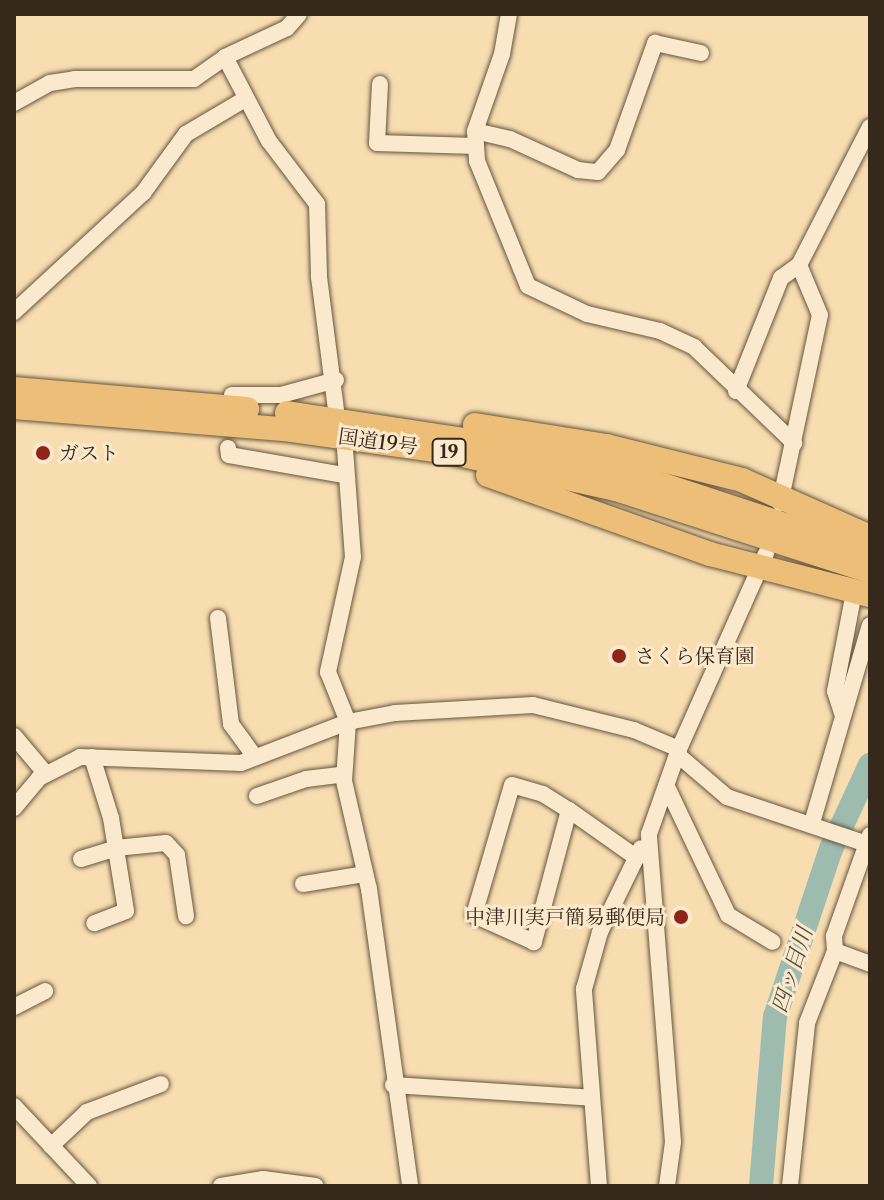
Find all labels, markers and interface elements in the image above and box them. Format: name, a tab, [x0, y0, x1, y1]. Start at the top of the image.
street label: 国道19号	[337, 425, 419, 459]
road number: 19	[431, 438, 467, 466]
place label: ガスト	[59, 441, 119, 465]
marker: ガスト	[34, 444, 52, 462]
place label: さくら保育園	[635, 644, 755, 668]
marker: さくら保育園	[610, 647, 628, 665]
place label: 中津川実戸簡易郵便局	[465, 905, 665, 929]
marker: 中津川実戸簡易郵便局	[672, 908, 690, 926]
water label: 四ッ目川	[766, 924, 818, 1016]

